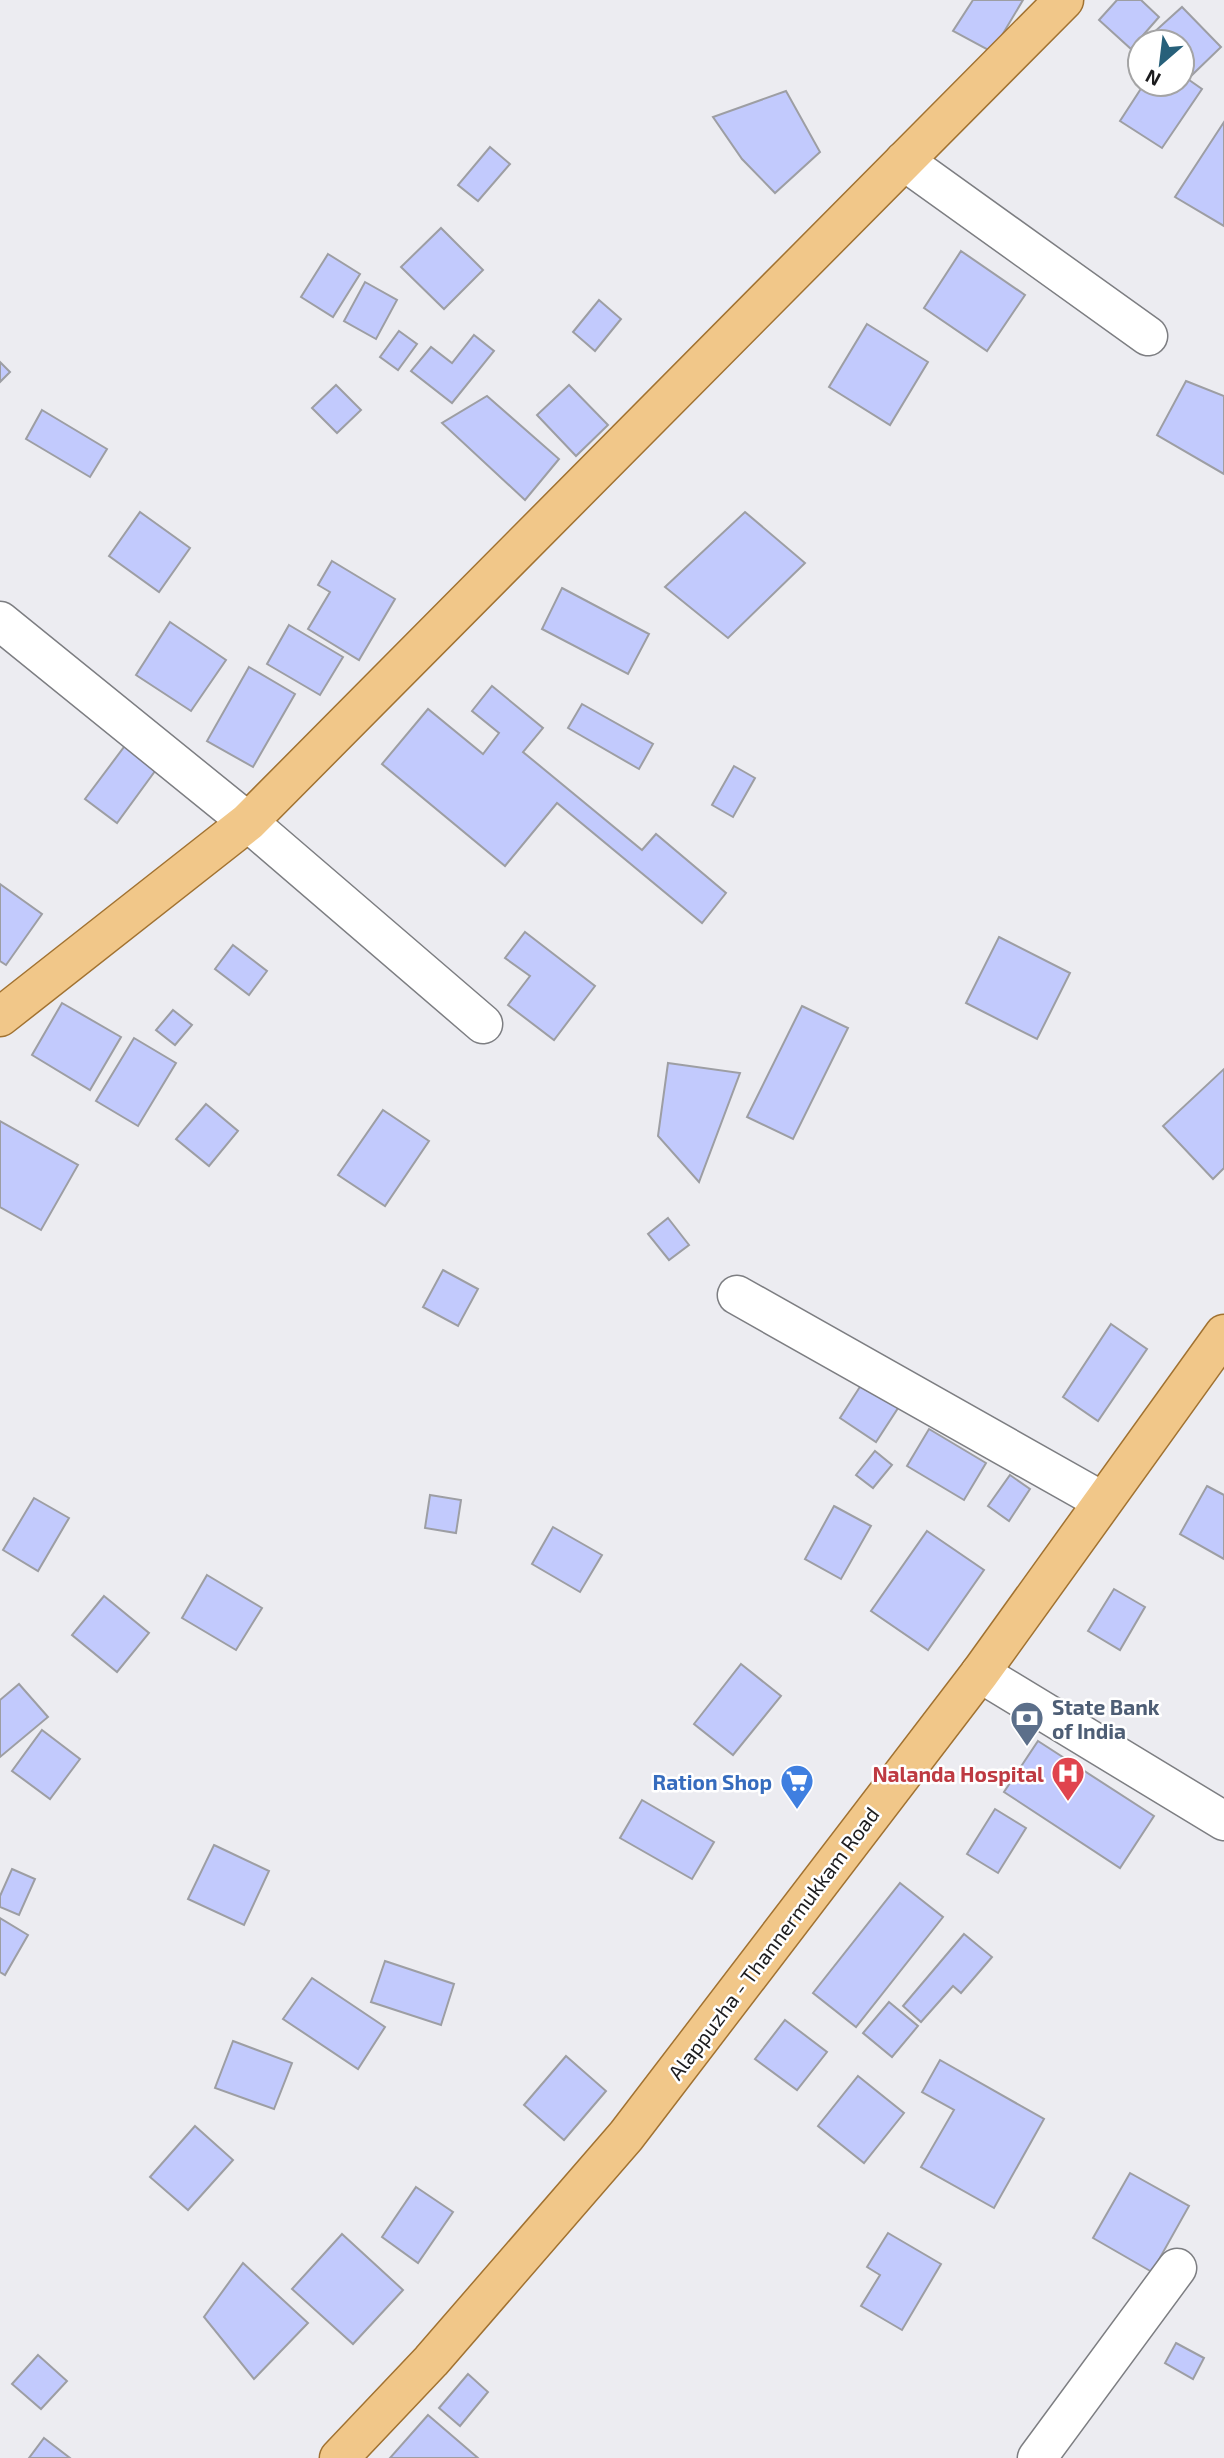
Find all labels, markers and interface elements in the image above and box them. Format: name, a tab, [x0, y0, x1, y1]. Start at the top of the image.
north arrow	[1126, 28, 1196, 98]
text: N	[1141, 65, 1164, 92]
place label: State Bank of India	[1052, 1694, 1160, 1743]
bank icon: State Bank of India	[1008, 1699, 1046, 1748]
hospital icon: Nalanda Hospital	[1049, 1754, 1087, 1803]
place label: Nalanda Hospital	[872, 1761, 1044, 1786]
supermarket icon: Ration Shop	[778, 1762, 816, 1811]
place label: Ration Shop	[653, 1769, 772, 1794]
street label: Alappuzha - Thannermukkam Road	[662, 1802, 884, 2084]

